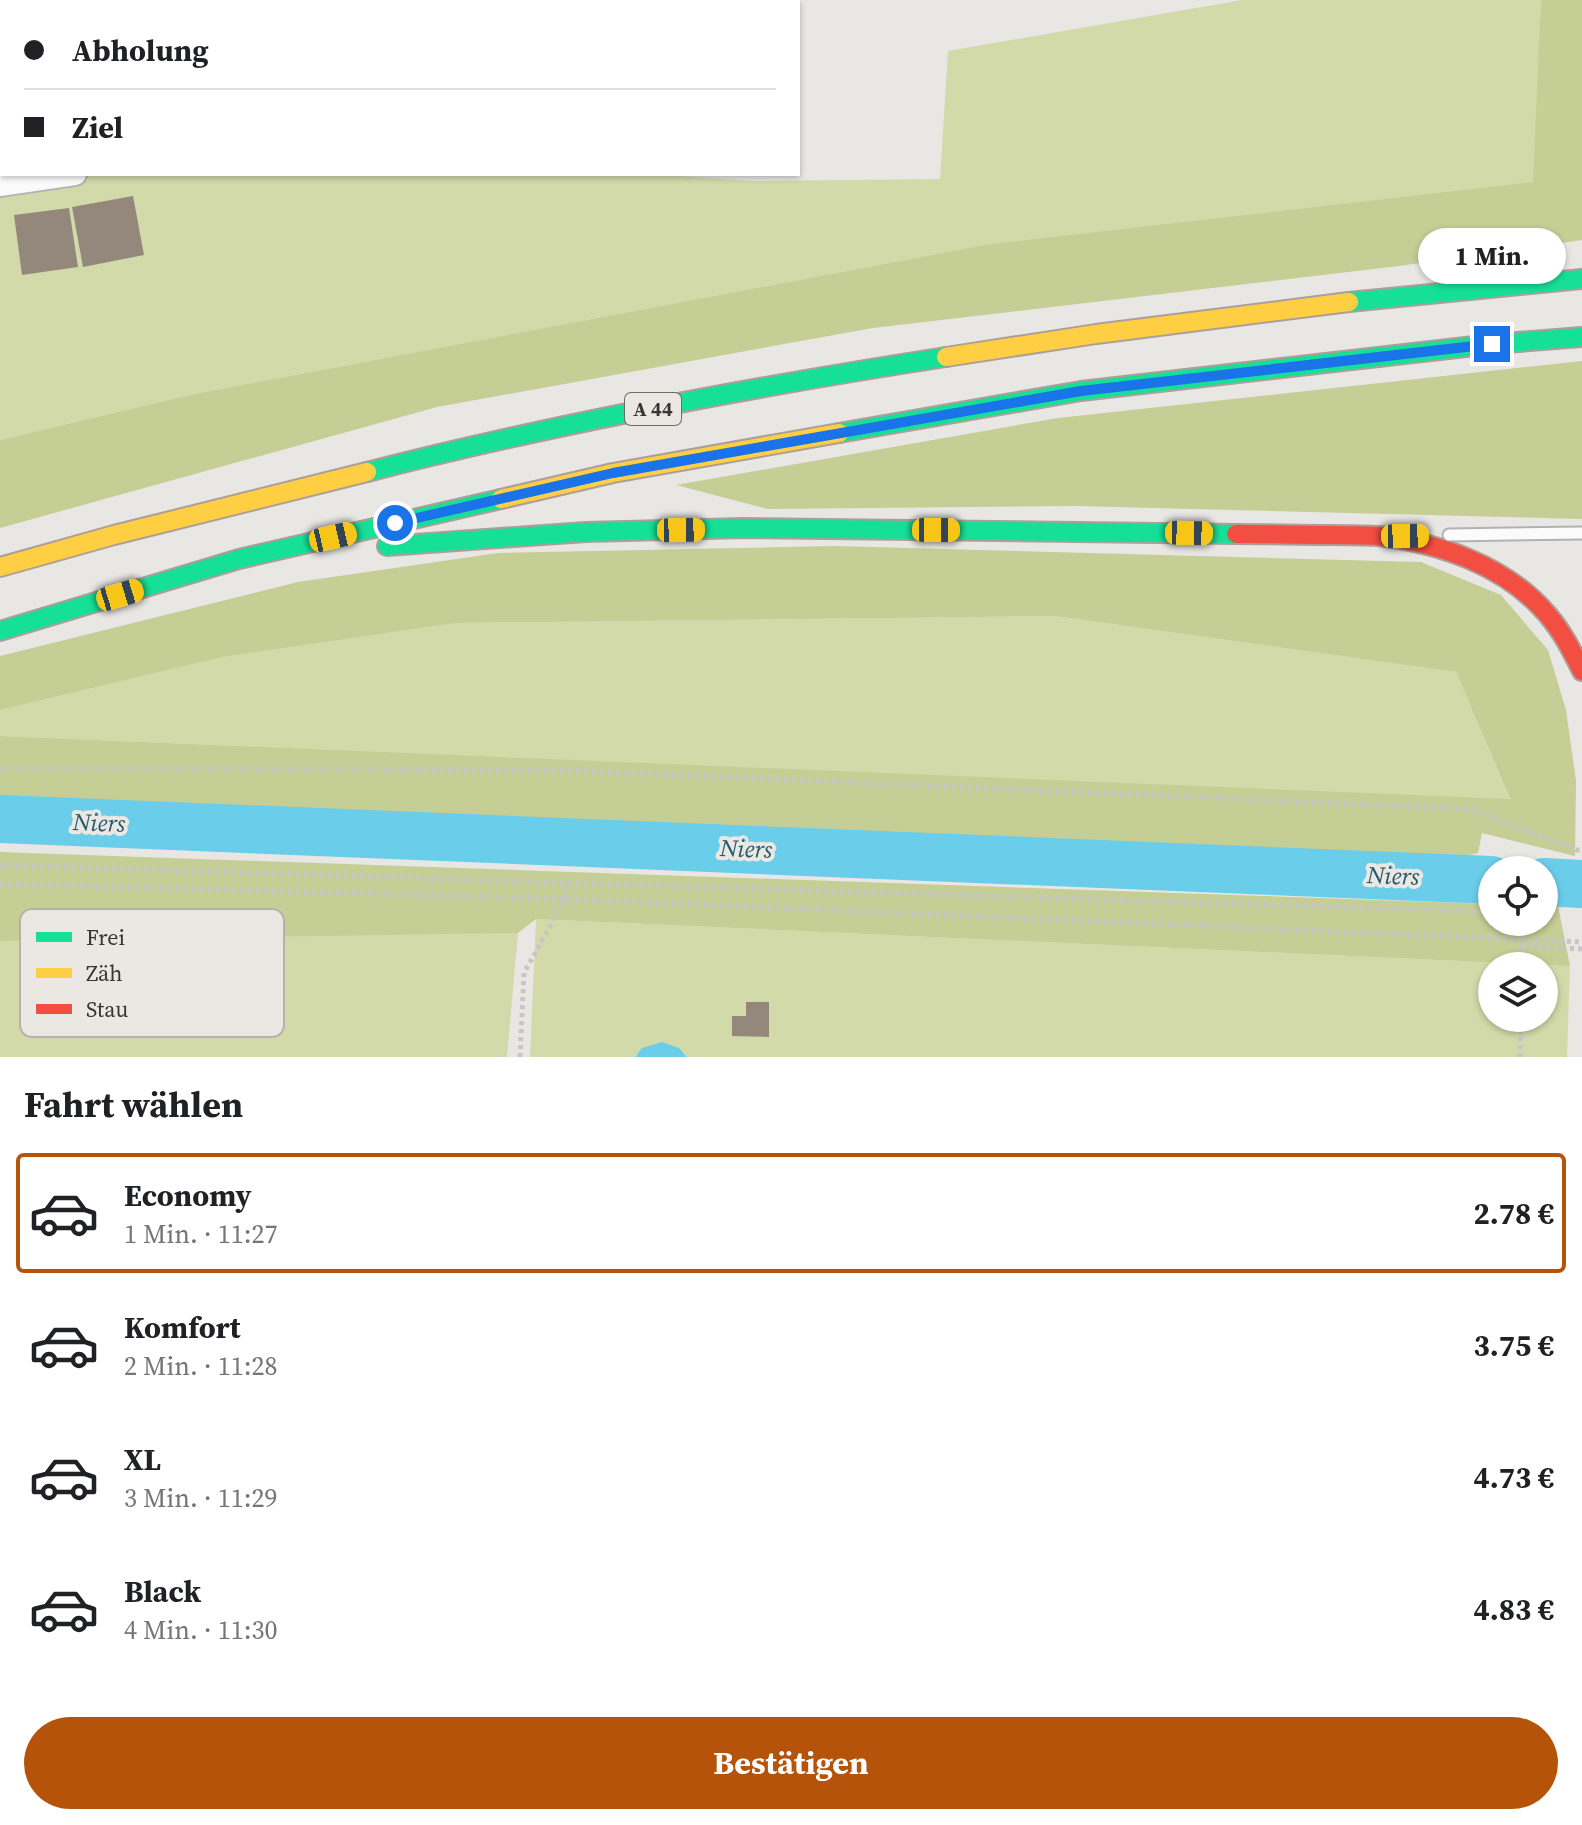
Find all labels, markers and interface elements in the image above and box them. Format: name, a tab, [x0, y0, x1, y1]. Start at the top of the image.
text: Abholung	[72, 30, 208, 71]
text: Ziel	[72, 107, 123, 148]
callout: 1 Min.	[1418, 228, 1566, 284]
text: 1 Min.	[1455, 238, 1529, 274]
route end	[1474, 326, 1510, 362]
road number: A 44	[625, 393, 681, 425]
route start	[377, 505, 413, 541]
car	[657, 518, 705, 542]
car	[912, 518, 960, 542]
car	[307, 520, 359, 554]
car	[1165, 521, 1213, 545]
car	[1381, 524, 1429, 548]
car	[94, 577, 146, 613]
water label: Niers	[71, 805, 126, 840]
water label: Niers	[718, 831, 773, 866]
map controls	[1478, 856, 1558, 1032]
button: locate	[1478, 856, 1558, 936]
water label: Niers	[1365, 858, 1420, 893]
legend	[20, 909, 284, 1037]
text: Frei	[86, 922, 125, 952]
button: layers	[1478, 952, 1558, 1032]
text: Zäh	[86, 958, 123, 988]
text: Stau	[86, 994, 128, 1024]
text: Fahrt wählen	[24, 1080, 243, 1129]
text: Economy	[124, 1175, 252, 1216]
icon: car	[28, 1177, 100, 1249]
text: 2.78 €	[1474, 1193, 1554, 1234]
text: 1 Min. · 11:27	[124, 1216, 278, 1252]
text: Komfort	[124, 1307, 241, 1348]
icon: car	[28, 1309, 100, 1381]
text: 3.75 €	[1474, 1325, 1554, 1366]
text: 2 Min. · 11:28	[124, 1348, 278, 1384]
text: XL	[124, 1439, 161, 1480]
icon: car	[28, 1441, 100, 1513]
text: 4.73 €	[1474, 1457, 1554, 1498]
text: 3 Min. · 11:29	[124, 1480, 278, 1516]
text: Black	[124, 1571, 201, 1612]
icon: car	[28, 1573, 100, 1645]
text: 4.83 €	[1474, 1589, 1554, 1630]
text: 4 Min. · 11:30	[124, 1612, 278, 1648]
button: Bestätigen	[24, 1717, 1558, 1809]

